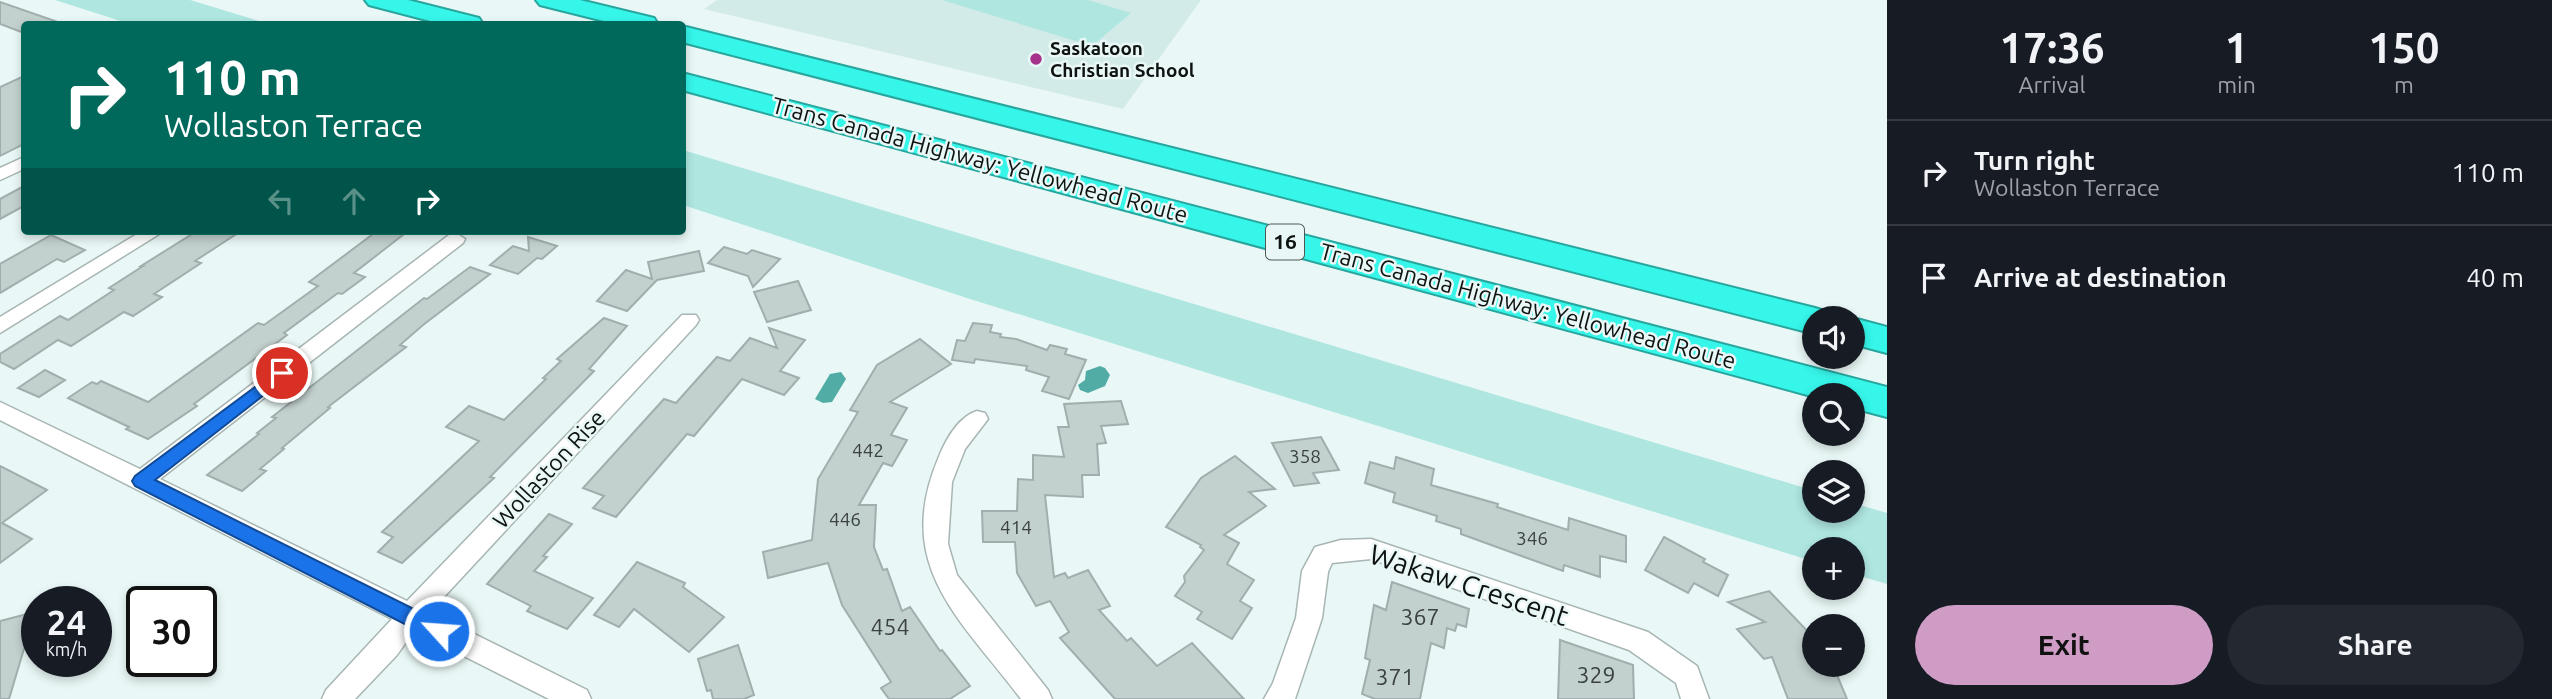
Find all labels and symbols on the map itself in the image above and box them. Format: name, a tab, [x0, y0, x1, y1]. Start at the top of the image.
place label: Saskatoon Christian School	[1050, 37, 1195, 81]
marker: Saskatoon Christian School	[1028, 51, 1044, 67]
street label: Trans Canada Highway: Yellowhead Route	[770, 92, 1191, 227]
road number: 16	[1266, 224, 1304, 260]
street label: Trans Canada Highway: Yellowhead Route	[1318, 238, 1739, 373]
pin	[252, 343, 312, 403]
street label: Wollaston Rise	[488, 405, 610, 533]
house number: 442	[852, 439, 884, 461]
house number: 358	[1289, 445, 1321, 467]
house number: 446	[829, 508, 861, 530]
house number: 414	[1000, 516, 1032, 538]
house number: 346	[1516, 527, 1548, 549]
street label: Wakaw Crescent	[1366, 538, 1572, 631]
speed limit sign: 30	[126, 586, 217, 677]
position arrow	[402, 594, 476, 668]
house number: 367	[1401, 604, 1439, 629]
house number: 454	[871, 614, 909, 639]
house number: 329	[1577, 662, 1615, 687]
house number: 371	[1376, 664, 1414, 689]

